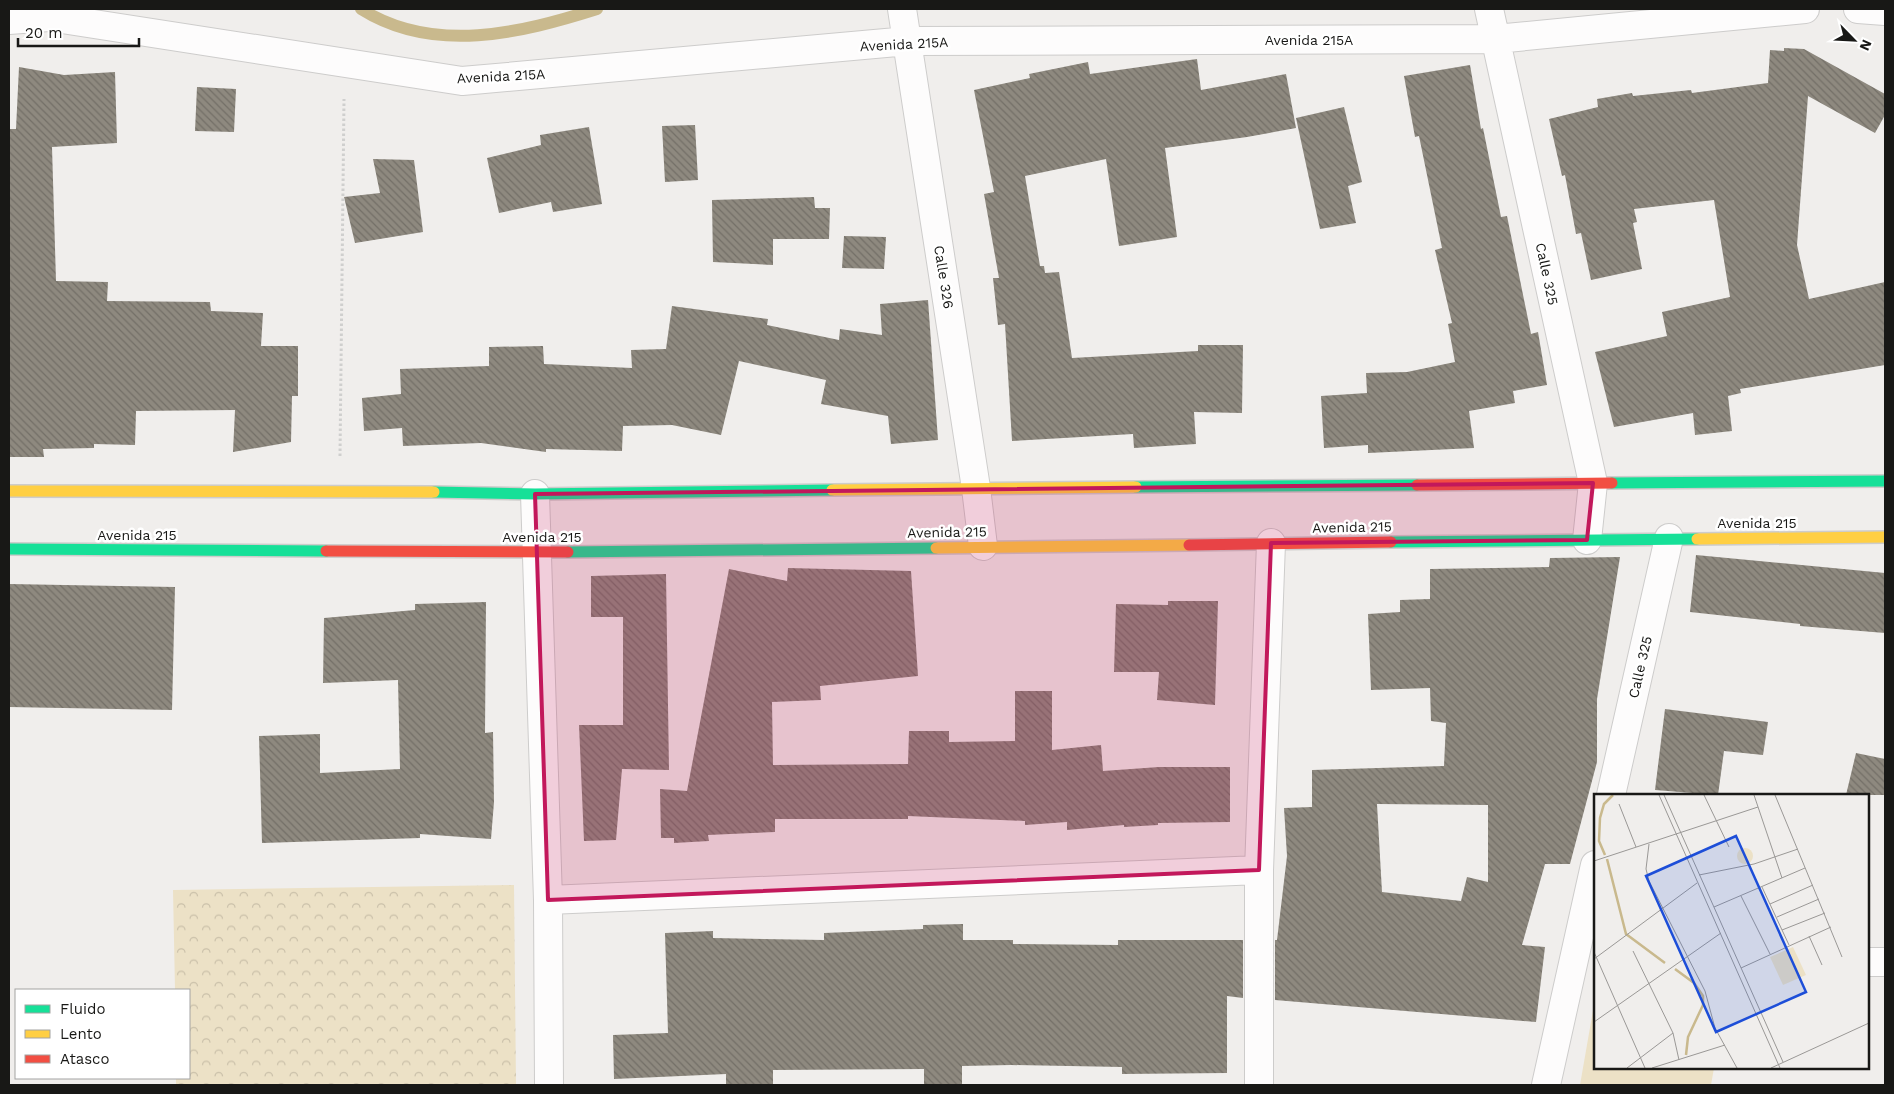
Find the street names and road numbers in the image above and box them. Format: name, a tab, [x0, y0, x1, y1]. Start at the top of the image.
street label: Avenida 215A	[1265, 32, 1353, 48]
street label: Avenida 215A	[859, 34, 949, 54]
street label: Avenida 215A	[456, 66, 546, 86]
street label: Calle 325	[1533, 241, 1561, 307]
street label: Calle 326	[931, 244, 957, 310]
street label: Avenida 215	[1717, 515, 1797, 531]
street label: Avenida 215	[1312, 518, 1392, 536]
street label: Avenida 215	[907, 523, 987, 541]
street label: Avenida 215	[97, 527, 177, 543]
street label: Avenida 215	[502, 529, 582, 545]
street label: Calle 325	[1625, 634, 1655, 700]

